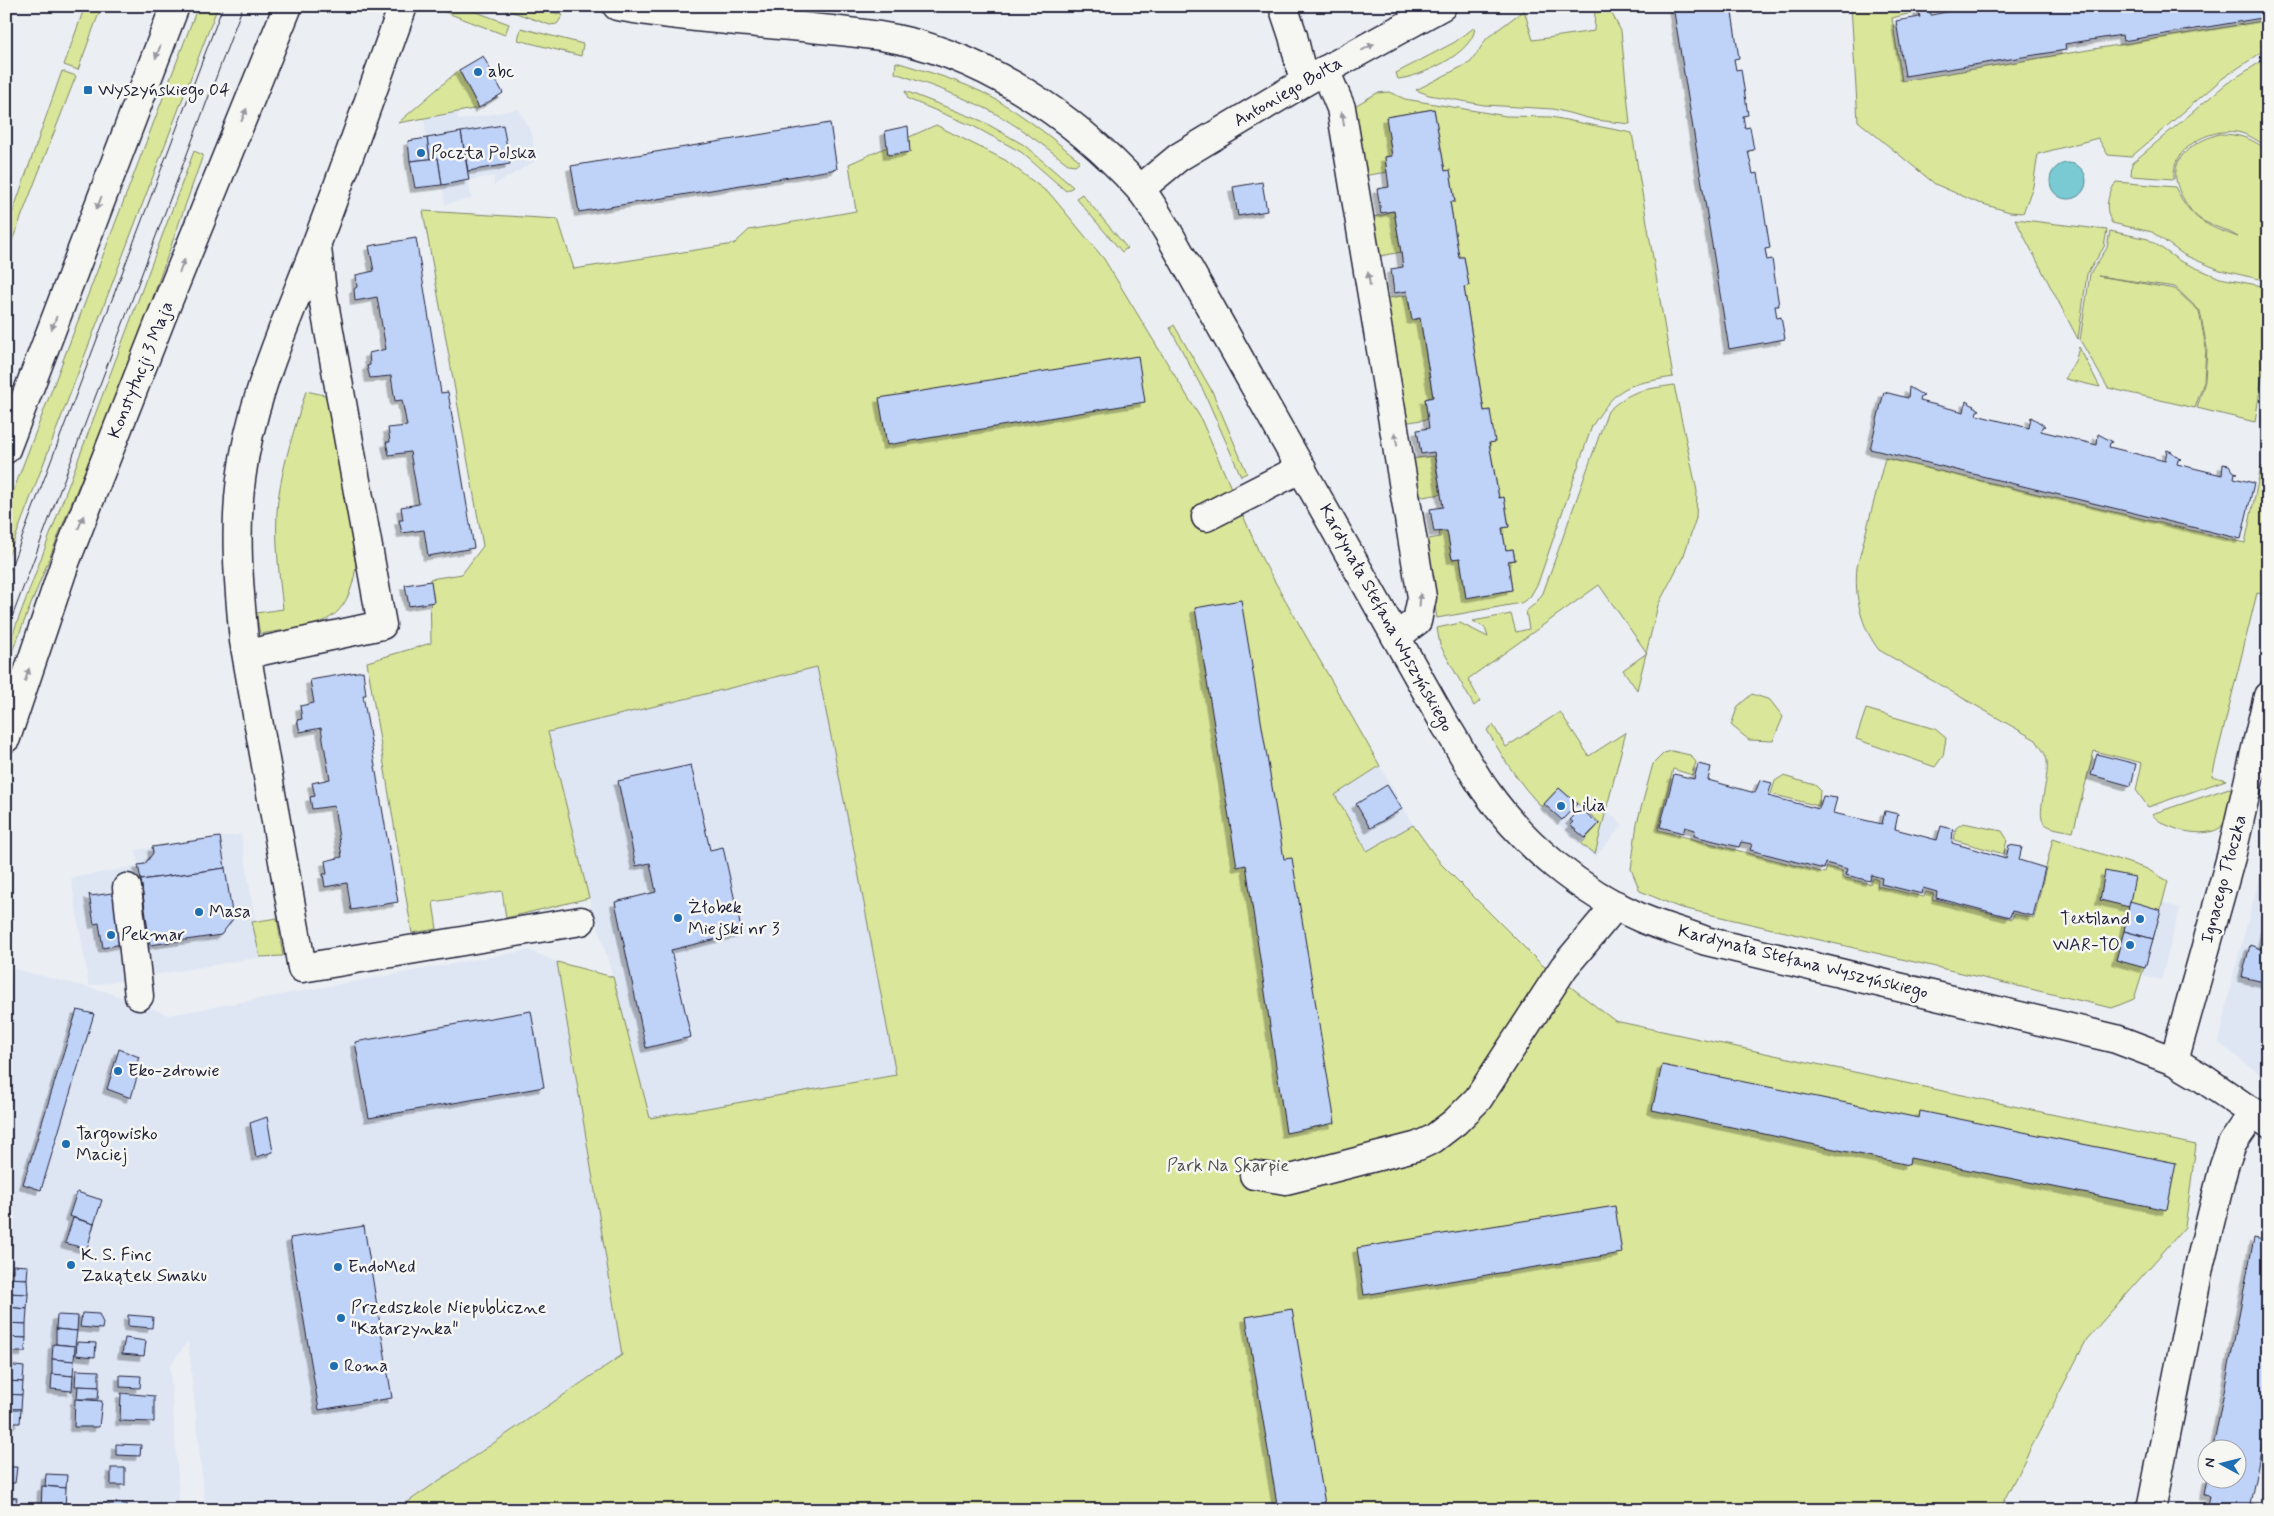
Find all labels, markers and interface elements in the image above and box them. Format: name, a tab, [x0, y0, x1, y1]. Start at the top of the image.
one-way arrow	[1361, 42, 1374, 51]
one-way arrow	[153, 45, 161, 59]
street label: Antoniego Bolta	[1229, 51, 1347, 133]
place label: abc	[488, 60, 514, 84]
marker: abc	[472, 66, 484, 78]
place label: Wyszyńskiego 04	[98, 78, 230, 103]
marker: Wyszyńskiego 04	[82, 84, 94, 96]
one-way arrow	[240, 108, 248, 122]
one-way arrow	[1338, 110, 1346, 126]
place label: Poczta Polska	[431, 141, 537, 165]
marker: Poczta Polska	[415, 147, 427, 159]
one-way arrow	[95, 196, 103, 211]
one-way arrow	[179, 259, 187, 273]
one-way arrow	[1365, 271, 1373, 287]
street label: Konstytucji 3 Maja	[103, 298, 179, 442]
one-way arrow	[50, 315, 57, 330]
one-way arrow	[1391, 431, 1399, 447]
street label: Kardynała Stefana Wyszyńskiego	[1312, 500, 1459, 737]
one-way arrow	[77, 514, 85, 529]
one-way arrow	[1417, 591, 1425, 607]
one-way arrow	[23, 667, 31, 682]
place label: Lilia	[1571, 794, 1606, 818]
marker: Lilia	[1555, 800, 1567, 812]
street label: Ignacego Tłoczka	[2195, 812, 2253, 946]
place label: Żłobek Miejski nr 3	[688, 896, 780, 941]
place label: Masa	[209, 900, 251, 924]
marker: Masa	[193, 906, 205, 918]
place label: Textiland	[2060, 907, 2130, 931]
marker: Żłobek Miejski nr 3	[672, 912, 684, 924]
marker: Textiland	[2134, 913, 2146, 925]
street label: Kardynała Stefana Wyszyńskiego	[1675, 919, 1931, 1006]
place label: Pekmar	[121, 923, 186, 947]
marker: Pekmar	[105, 929, 117, 941]
place label: WAR-TO	[2053, 933, 2120, 957]
marker: WAR-TO	[2124, 939, 2136, 951]
place label: Eko-zdrowie	[128, 1059, 220, 1083]
marker: Eko-zdrowie	[112, 1065, 124, 1077]
place label: Targowisko Maciej	[76, 1122, 158, 1167]
marker: Targowisko Maciej	[60, 1138, 72, 1150]
park label: Park Na Skarpie	[1167, 1154, 1289, 1178]
place label: K. S. Finc Zakątek Smaku	[81, 1243, 207, 1288]
place label: EndoMed	[348, 1255, 415, 1279]
marker: K. S. Finc Zakątek Smaku	[65, 1259, 77, 1271]
marker: EndoMed	[332, 1261, 344, 1273]
place label: Przedszkole Niepubliczne "Katarzynka"	[351, 1296, 547, 1341]
marker: Przedszkole Niepubliczne "Katarzynka"	[335, 1312, 347, 1324]
place label: Roma	[344, 1354, 388, 1378]
marker: Roma	[328, 1360, 340, 1372]
north arrow	[2196, 1438, 2246, 1488]
text: N	[2201, 1457, 2220, 1468]

